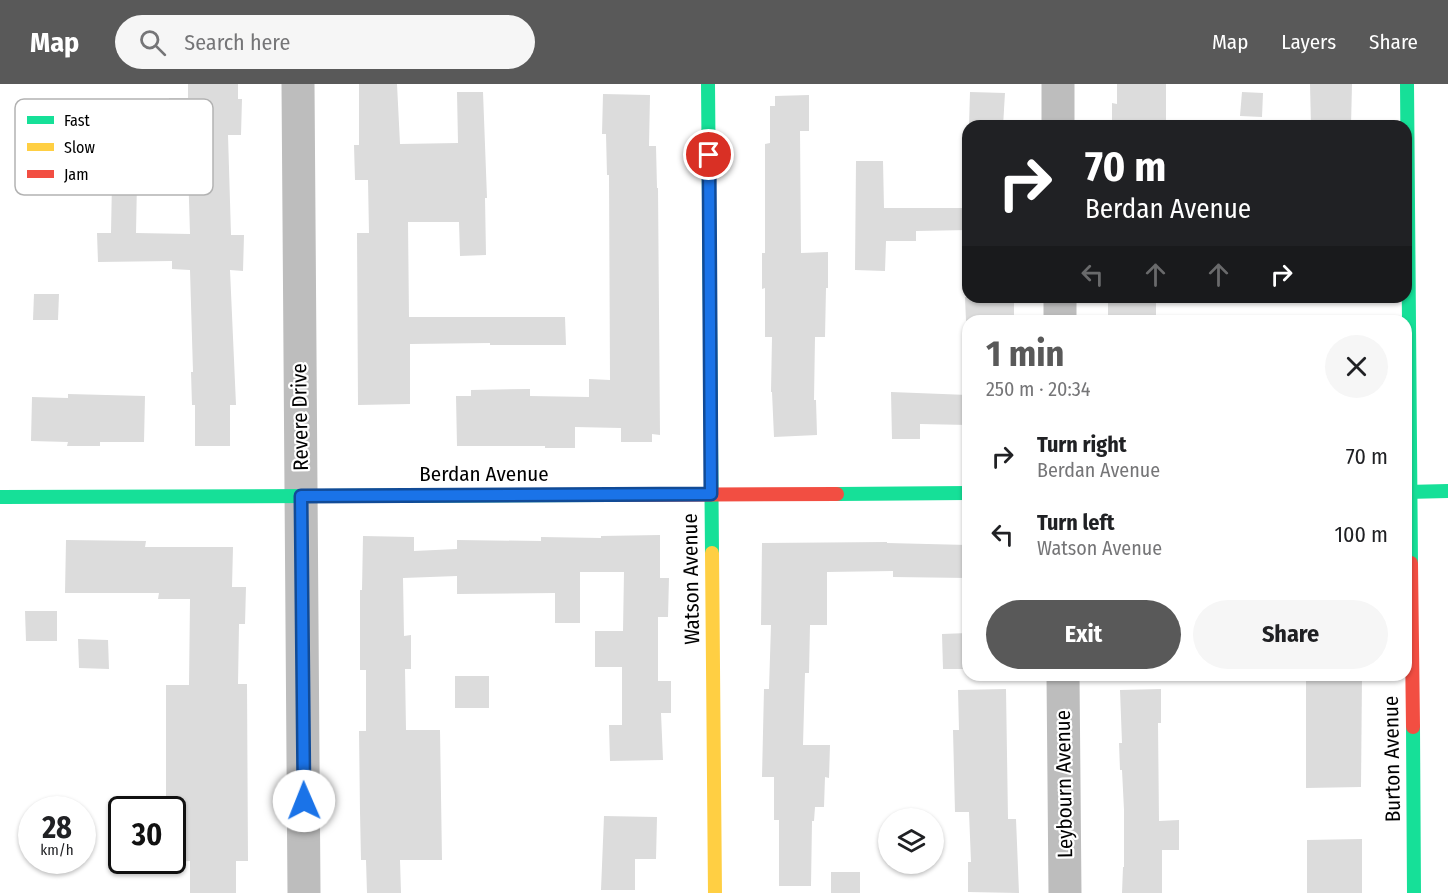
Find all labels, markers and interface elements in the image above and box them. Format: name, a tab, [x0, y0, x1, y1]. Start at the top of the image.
search box	[115, 15, 535, 69]
text: Map	[30, 26, 79, 59]
icon: search	[136, 26, 169, 59]
text: Search here	[184, 29, 290, 56]
text: Map	[1212, 29, 1248, 55]
text: Layers	[1281, 29, 1336, 55]
text: Share	[1369, 29, 1418, 55]
legend	[15, 99, 213, 195]
text: Fast	[64, 111, 91, 130]
pin	[683, 129, 734, 180]
text: Slow	[64, 138, 95, 157]
icon: arrive	[692, 138, 725, 171]
text: 70 m	[1085, 142, 1166, 192]
icon: right	[986, 144, 1064, 222]
text: Jam	[64, 165, 89, 184]
text: Berdan Avenue	[1085, 193, 1251, 225]
icon: left	[1076, 258, 1109, 291]
icon: ahead	[1139, 258, 1172, 291]
icon: ahead	[1202, 258, 1235, 291]
icon: right	[1265, 258, 1298, 291]
text: 1 min	[986, 332, 1064, 376]
button: close	[1325, 335, 1388, 398]
street label: Revere Drive	[286, 363, 314, 471]
text: 250 m · 20:34	[986, 377, 1090, 401]
text: Turn right	[1037, 431, 1126, 458]
icon: right	[986, 440, 1019, 473]
text: 70 m	[1346, 443, 1388, 470]
text: Berdan Avenue	[1037, 458, 1160, 482]
street label: Berdan Avenue	[419, 461, 549, 487]
text: Turn left	[1037, 509, 1115, 536]
street label: Watson Avenue	[677, 513, 705, 645]
icon: left	[986, 518, 1019, 551]
text: 100 m	[1334, 521, 1388, 548]
text: Watson Avenue	[1037, 536, 1162, 560]
button: Exit	[986, 600, 1181, 669]
button: Share	[1193, 600, 1388, 669]
street label: Burton Avenue	[1378, 696, 1406, 822]
street label: Leybourn Avenue	[1050, 710, 1078, 858]
position arrow	[272, 769, 336, 833]
speed limit sign: 30	[108, 796, 186, 874]
map controls	[878, 808, 944, 874]
button: layers	[878, 808, 944, 874]
text: 28	[42, 810, 72, 846]
text: km/h	[40, 841, 74, 859]

